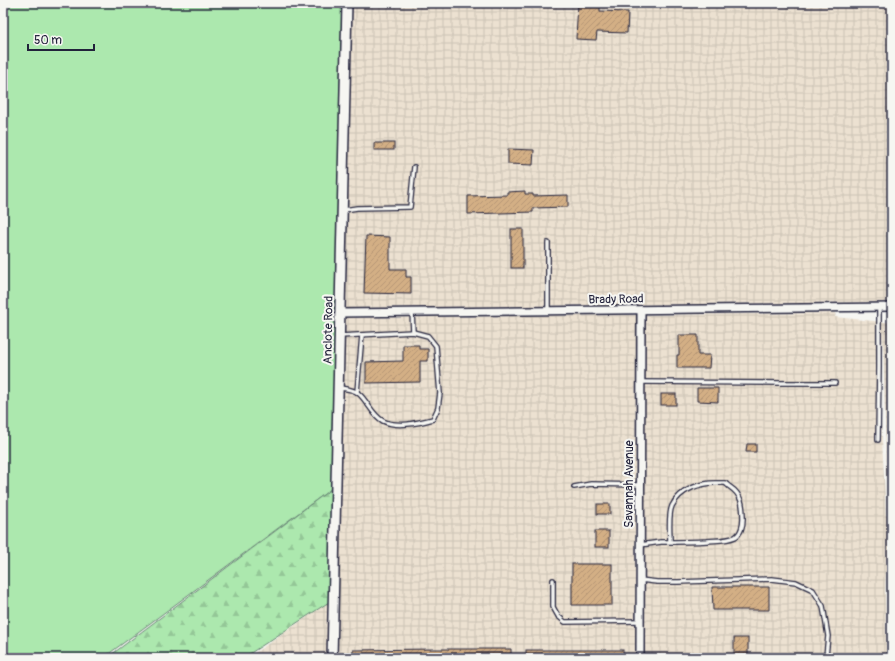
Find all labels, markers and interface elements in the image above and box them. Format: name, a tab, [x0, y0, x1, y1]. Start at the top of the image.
scale bar	[28, 26, 94, 52]
text: 50 m	[34, 33, 62, 48]
street label: Brady Road	[588, 292, 644, 307]
street label: Anclote Road	[320, 296, 337, 364]
street label: Savannah Avenue	[622, 440, 637, 528]

